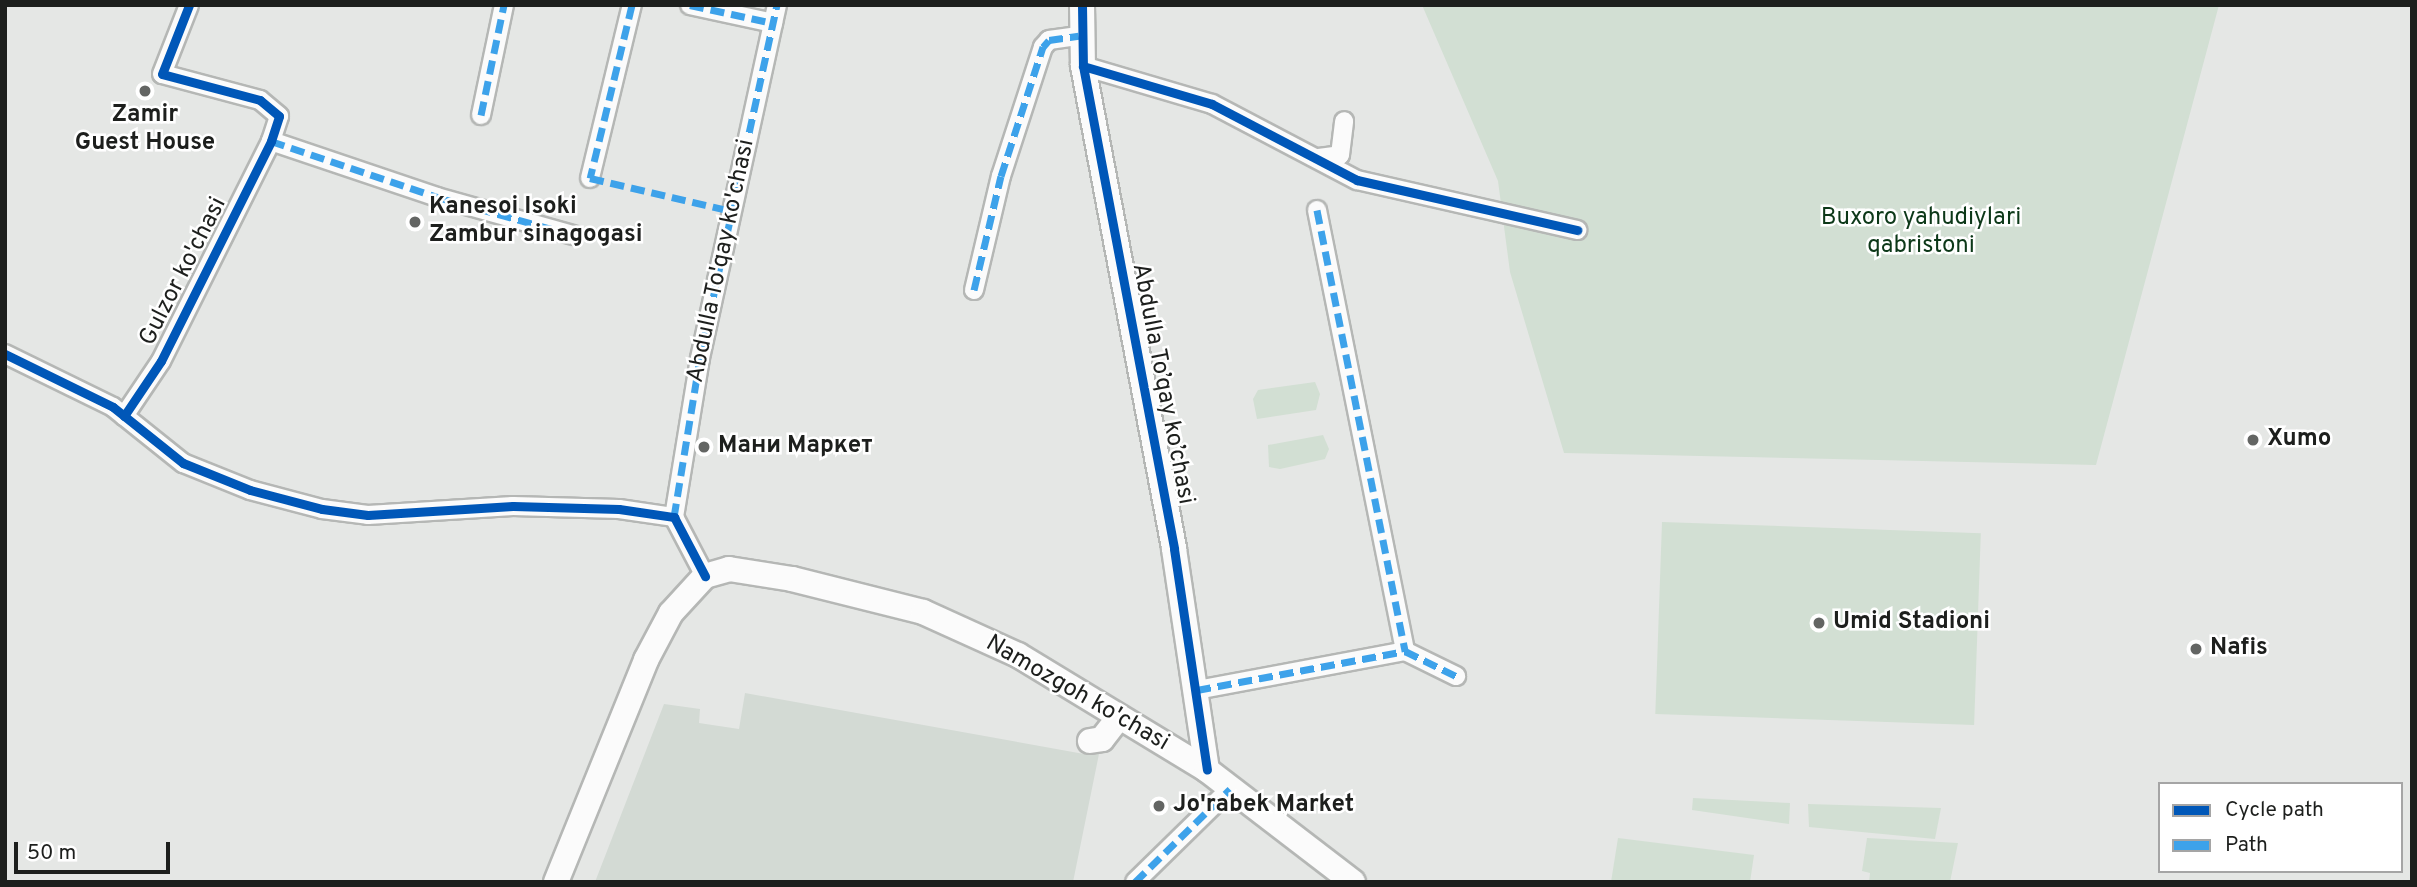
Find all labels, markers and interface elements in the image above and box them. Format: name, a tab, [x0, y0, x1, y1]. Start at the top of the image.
marker: Zamir Guest House	[137, 83, 153, 99]
place label: Zamir Guest House	[75, 102, 215, 158]
street label: Abdulla To'qay ko'chasi	[682, 136, 762, 386]
street label: Gulzor ko'chasi	[134, 193, 234, 351]
place label: Kanesoi Isoki Zambur sinagogasi	[429, 194, 643, 250]
park label: Buxoro yahudiylari qabristoni	[1821, 205, 2021, 261]
marker: Kanesoi Isoki Zambur sinagogasi	[407, 214, 423, 230]
street label: Abdulla To’qay ko’chasi	[1124, 261, 1200, 507]
place label: Xumo	[2267, 426, 2331, 454]
marker: Xumo	[2245, 432, 2261, 448]
place label: Мани Маркет	[718, 433, 872, 461]
marker: Мани Маркет	[696, 439, 712, 455]
place label: Umid Stadioni	[1833, 609, 1990, 637]
marker: Umid Stadioni	[1811, 615, 1827, 631]
street label: Namozgoh ko'chasi	[980, 630, 1174, 758]
place label: Nafis	[2210, 635, 2268, 663]
marker: Nafis	[2188, 641, 2204, 657]
legend	[2158, 782, 2403, 873]
place label: Jo'rabek Market	[1173, 792, 1354, 820]
text: Cycle path	[2225, 797, 2324, 824]
marker: Jo'rabek Market	[1151, 798, 1167, 814]
scale bar	[18, 828, 173, 872]
text: Path	[2225, 832, 2268, 859]
text: 50 m	[27, 840, 76, 867]

